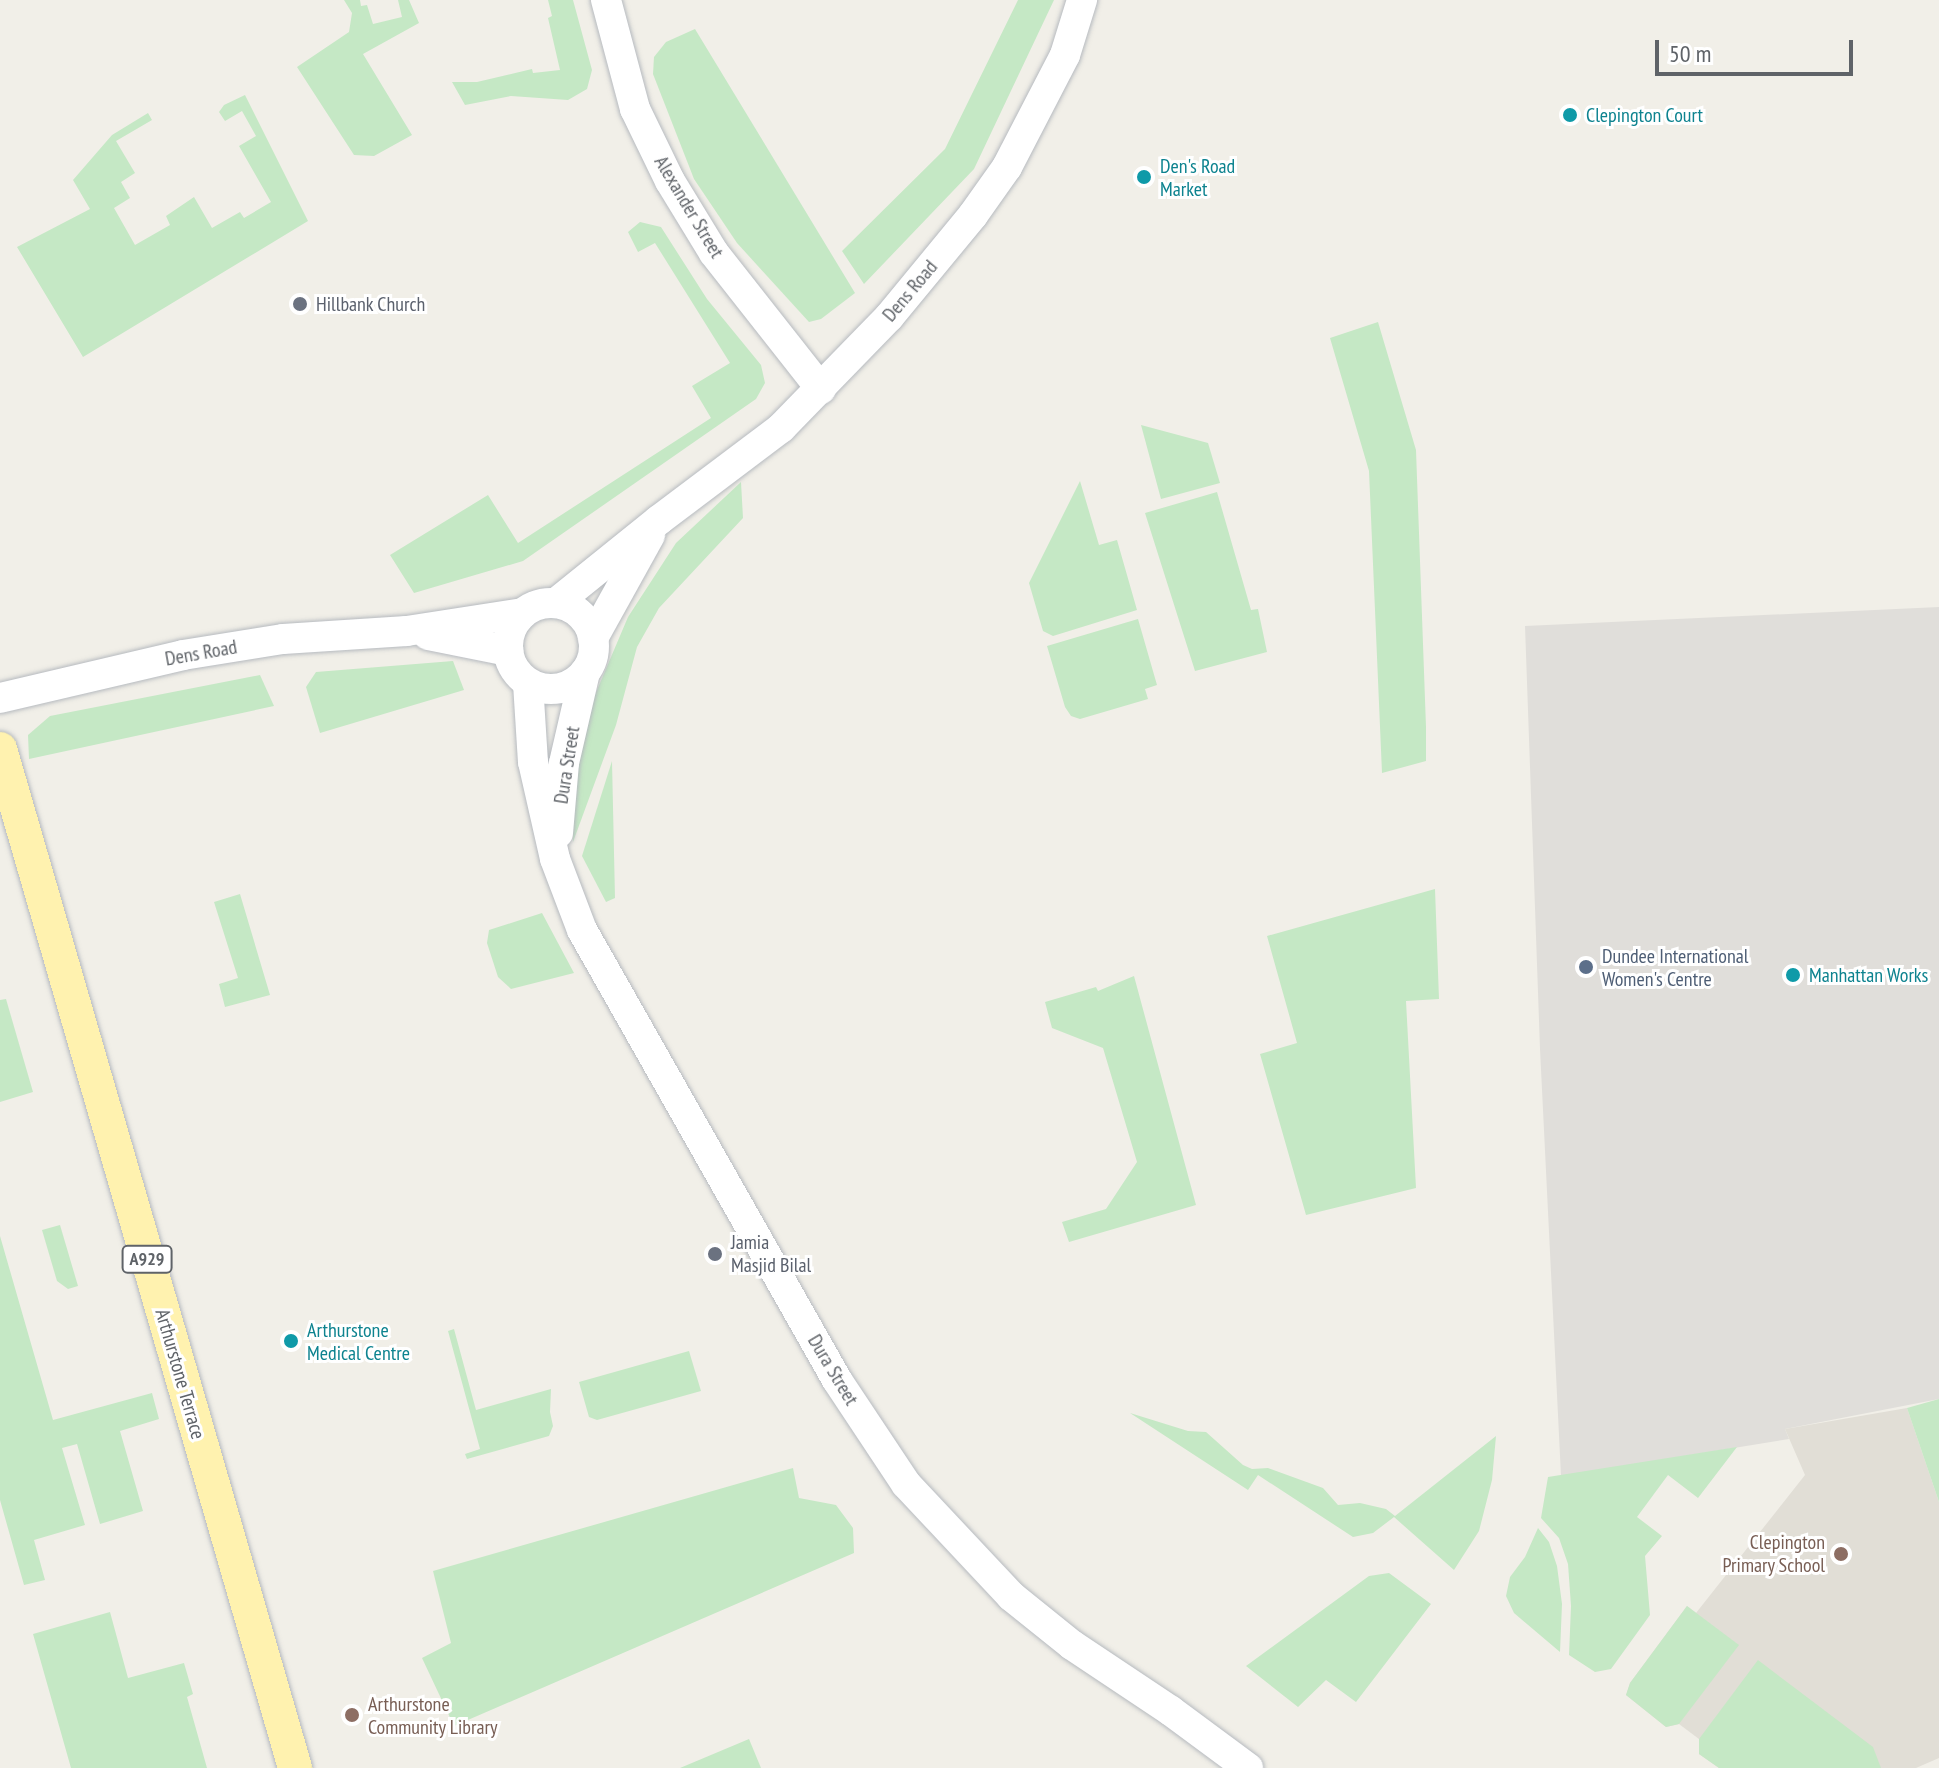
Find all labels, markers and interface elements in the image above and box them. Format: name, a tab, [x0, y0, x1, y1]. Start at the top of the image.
scale bar	[1659, 24, 1857, 74]
text: 50 m	[1669, 38, 1711, 69]
place label: Clepington Court	[1586, 103, 1703, 127]
marker: Clepington Court	[1561, 106, 1579, 124]
street label: Alexander Street	[649, 151, 729, 263]
place label: Den's Road Market	[1160, 154, 1235, 201]
marker: Den's Road Market	[1135, 168, 1153, 186]
street label: Dens Road	[877, 255, 943, 327]
place label: Hillbank Church	[316, 292, 426, 316]
marker: Hillbank Church	[291, 295, 309, 313]
street label: Dens Road	[163, 635, 239, 671]
street label: Dura Street	[549, 724, 585, 806]
place label: Dundee International Women's Centre	[1602, 944, 1748, 991]
marker: Dundee International Women's Centre	[1577, 958, 1595, 976]
place label: Manhattan Works	[1809, 963, 1929, 987]
marker: Manhattan Works	[1784, 966, 1802, 984]
place label: Jamia Masjid Bilal	[731, 1230, 811, 1277]
road number: A929	[121, 1245, 173, 1273]
marker: Jamia Masjid Bilal	[706, 1245, 724, 1263]
street label: Arthurstone Terrace	[150, 1306, 210, 1442]
place label: Arthurstone Medical Centre	[307, 1318, 410, 1365]
street label: Dura Street	[803, 1330, 863, 1410]
marker: Arthurstone Medical Centre	[282, 1332, 300, 1350]
place label: Clepington Primary School	[1722, 1530, 1825, 1577]
marker: Clepington Primary School	[1832, 1545, 1850, 1563]
place label: Arthurstone Community Library	[368, 1692, 498, 1739]
marker: Arthurstone Community Library	[343, 1706, 361, 1724]

